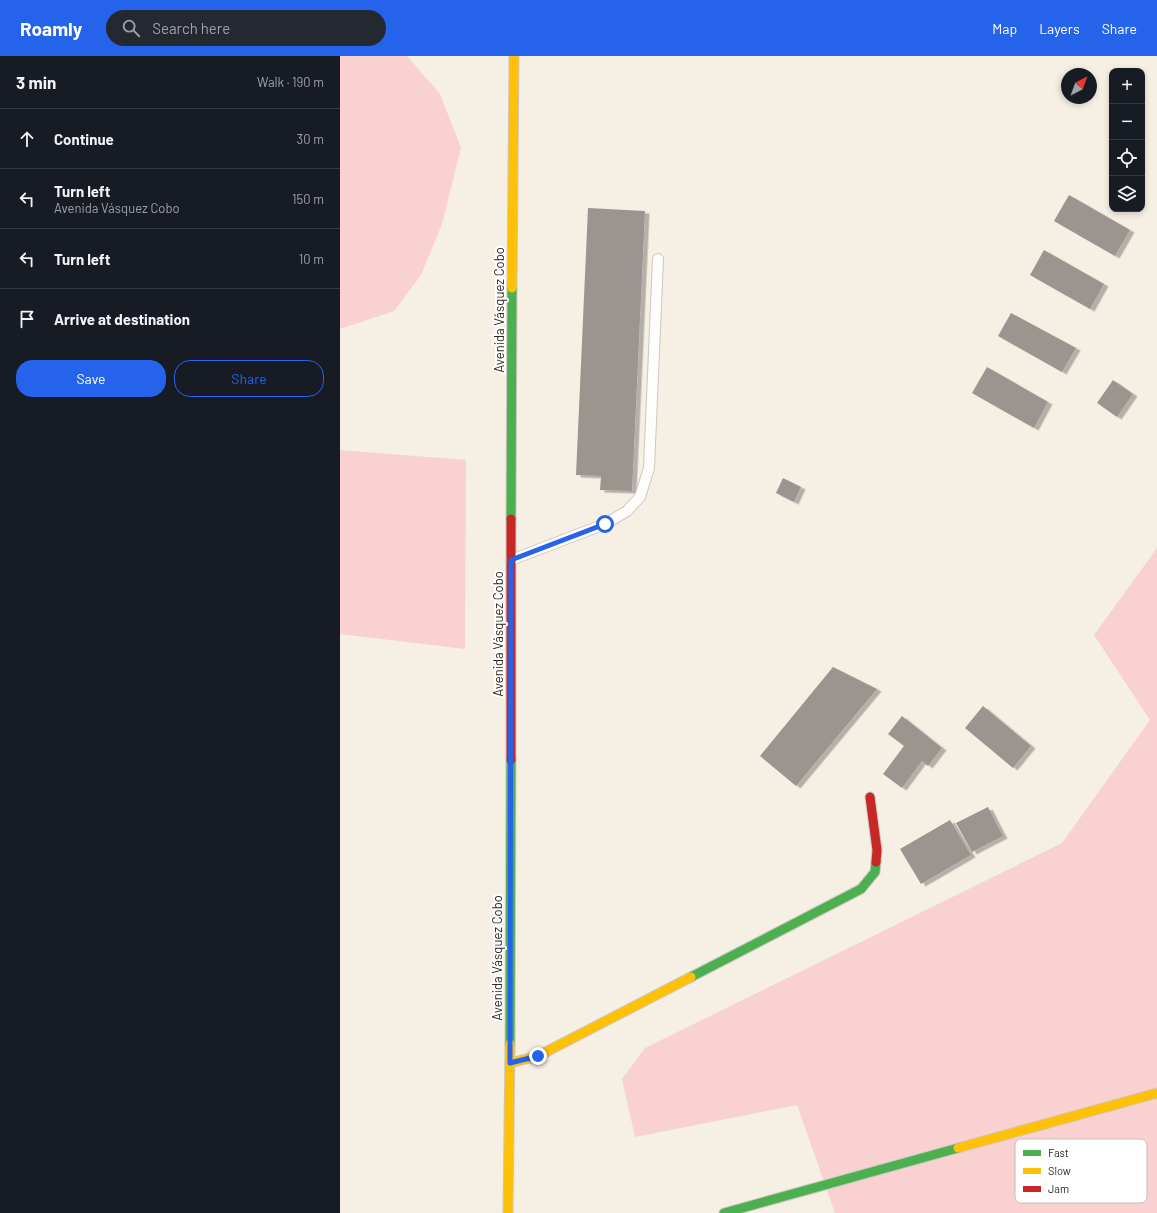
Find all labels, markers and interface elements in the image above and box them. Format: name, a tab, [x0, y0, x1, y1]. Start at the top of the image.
search box	[106, 10, 386, 46]
text: Roamly	[20, 17, 82, 40]
icon: search	[120, 17, 142, 39]
text: Search here	[152, 19, 230, 37]
text: Map	[992, 20, 1017, 37]
text: Layers	[1039, 20, 1080, 37]
text: Share	[1102, 20, 1137, 37]
north arrow	[1061, 68, 1097, 104]
map controls	[1109, 68, 1145, 212]
button: +	[1109, 68, 1145, 104]
text: 3 min	[16, 72, 56, 92]
text: Walk · 190 m	[257, 74, 324, 90]
button: −	[1109, 104, 1145, 140]
icon: ahead	[16, 128, 38, 150]
text: Continue	[54, 130, 114, 148]
text: 30 m	[297, 131, 324, 147]
button: locate	[1109, 140, 1145, 176]
button: layers	[1109, 176, 1145, 212]
text: Turn left	[54, 182, 110, 200]
icon: left	[16, 188, 38, 210]
text: 150 m	[292, 191, 324, 207]
text: Avenida Vásquez Cobo	[54, 200, 180, 216]
street label: Avenida Vásquez Cobo	[491, 247, 507, 373]
icon: left	[16, 248, 38, 270]
text: Turn left	[54, 250, 110, 268]
text: 10 m	[299, 251, 324, 267]
icon: arrive	[16, 308, 38, 330]
text: Arrive at destination	[54, 310, 190, 328]
button: Save	[16, 360, 166, 397]
button: Share	[174, 360, 324, 397]
route start	[596, 515, 614, 533]
street label: Avenida Vásquez Cobo	[490, 571, 506, 697]
street label: Avenida Vásquez Cobo	[489, 895, 505, 1021]
route end	[529, 1047, 547, 1065]
legend	[1015, 1139, 1147, 1203]
text: Fast	[1048, 1146, 1069, 1159]
text: Slow	[1048, 1164, 1071, 1177]
text: Jam	[1048, 1182, 1069, 1195]

